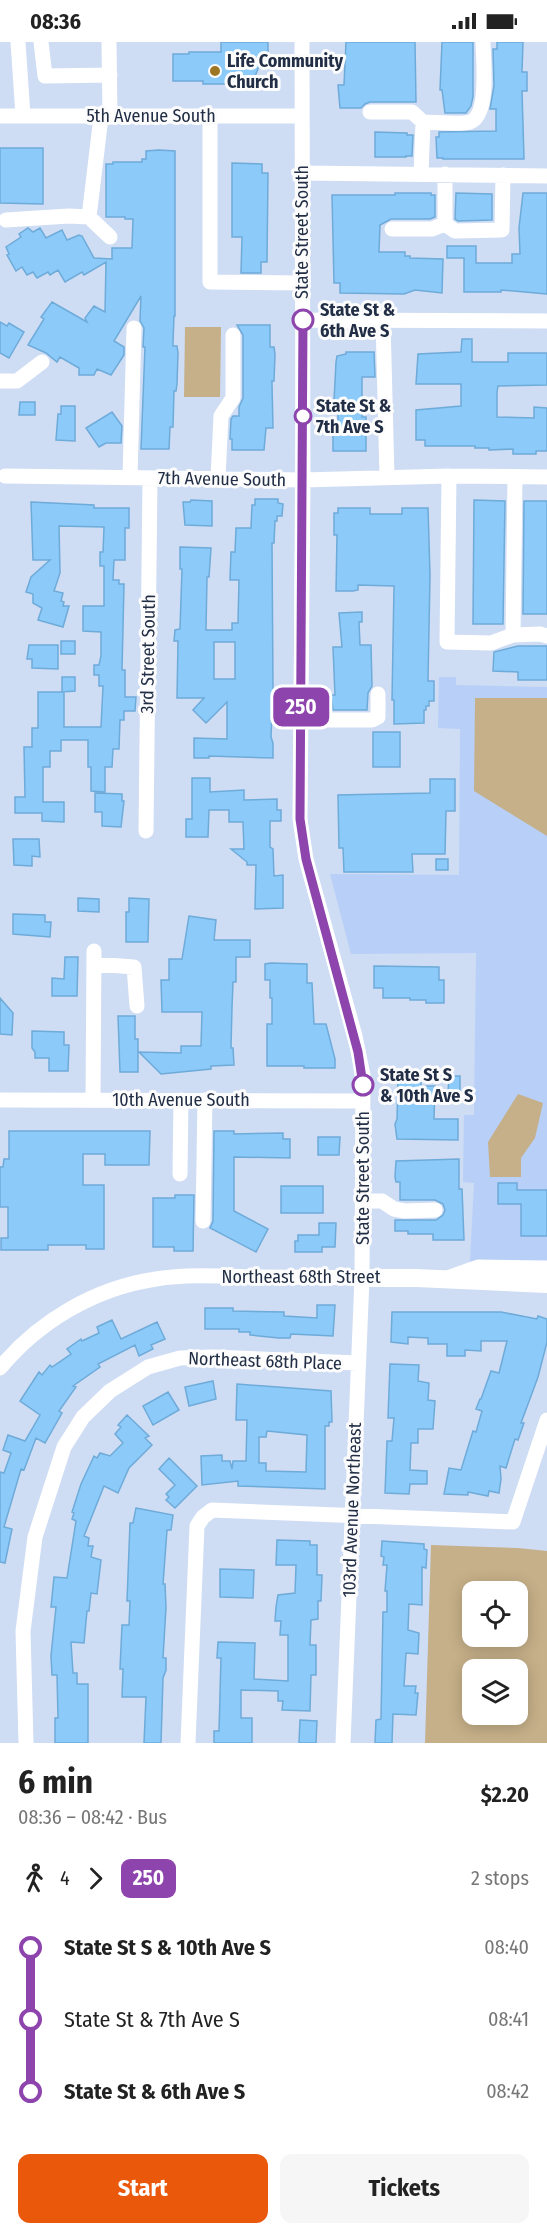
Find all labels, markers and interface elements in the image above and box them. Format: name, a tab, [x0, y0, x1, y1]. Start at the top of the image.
text: 08:36	[30, 8, 81, 35]
place label: Life Community Church	[227, 50, 344, 93]
marker: Life Community Church	[208, 64, 222, 78]
street label: 5th Avenue South	[86, 105, 216, 127]
street label: State Street South	[291, 165, 313, 299]
place label: State St & 6th Ave S	[320, 299, 396, 342]
marker: State St & 6th Ave S	[292, 309, 314, 331]
place label: State St & 7th Ave S	[316, 395, 392, 438]
marker: State St & 7th Ave S	[294, 407, 312, 425]
street label: 7th Avenue South	[158, 467, 286, 491]
street label: 3rd Street South	[136, 594, 160, 714]
line badge: 250	[266, 688, 336, 726]
text: 250	[285, 694, 317, 720]
place label: State St S & 10th Ave S	[380, 1064, 473, 1107]
marker: State St S & 10th Ave S	[352, 1074, 374, 1096]
street label: 10th Avenue South	[112, 1089, 250, 1111]
street label: State Street South	[352, 1111, 374, 1245]
street label: Northeast 68th Street	[221, 1266, 381, 1288]
street label: Northeast 68th Place	[188, 1347, 342, 1375]
street label: 103rd Avenue Northeast	[338, 1422, 366, 1598]
map controls	[462, 1581, 528, 1725]
button: locate	[462, 1581, 528, 1647]
button: layers	[462, 1659, 528, 1725]
text: 6 min	[18, 1762, 93, 1802]
text: $2.20	[481, 1781, 529, 1808]
text: 08:36 – 08:42 · Bus	[18, 1805, 167, 1829]
icon: walk	[18, 1862, 51, 1895]
icon: forward	[79, 1862, 112, 1895]
text: 250	[133, 1865, 164, 1891]
text: 4	[60, 1866, 70, 1890]
text: 2 stops	[471, 1866, 529, 1890]
text: State St S & 10th Ave S	[64, 1934, 271, 1961]
text: 08:40	[484, 1935, 529, 1959]
text: State St & 7th Ave S	[64, 2006, 240, 2033]
text: 08:41	[488, 2007, 529, 2031]
text: State St & 6th Ave S	[64, 2078, 245, 2105]
text: 08:42	[486, 2079, 529, 2103]
button: Start	[18, 2154, 268, 2223]
button: Tickets	[280, 2154, 529, 2223]

